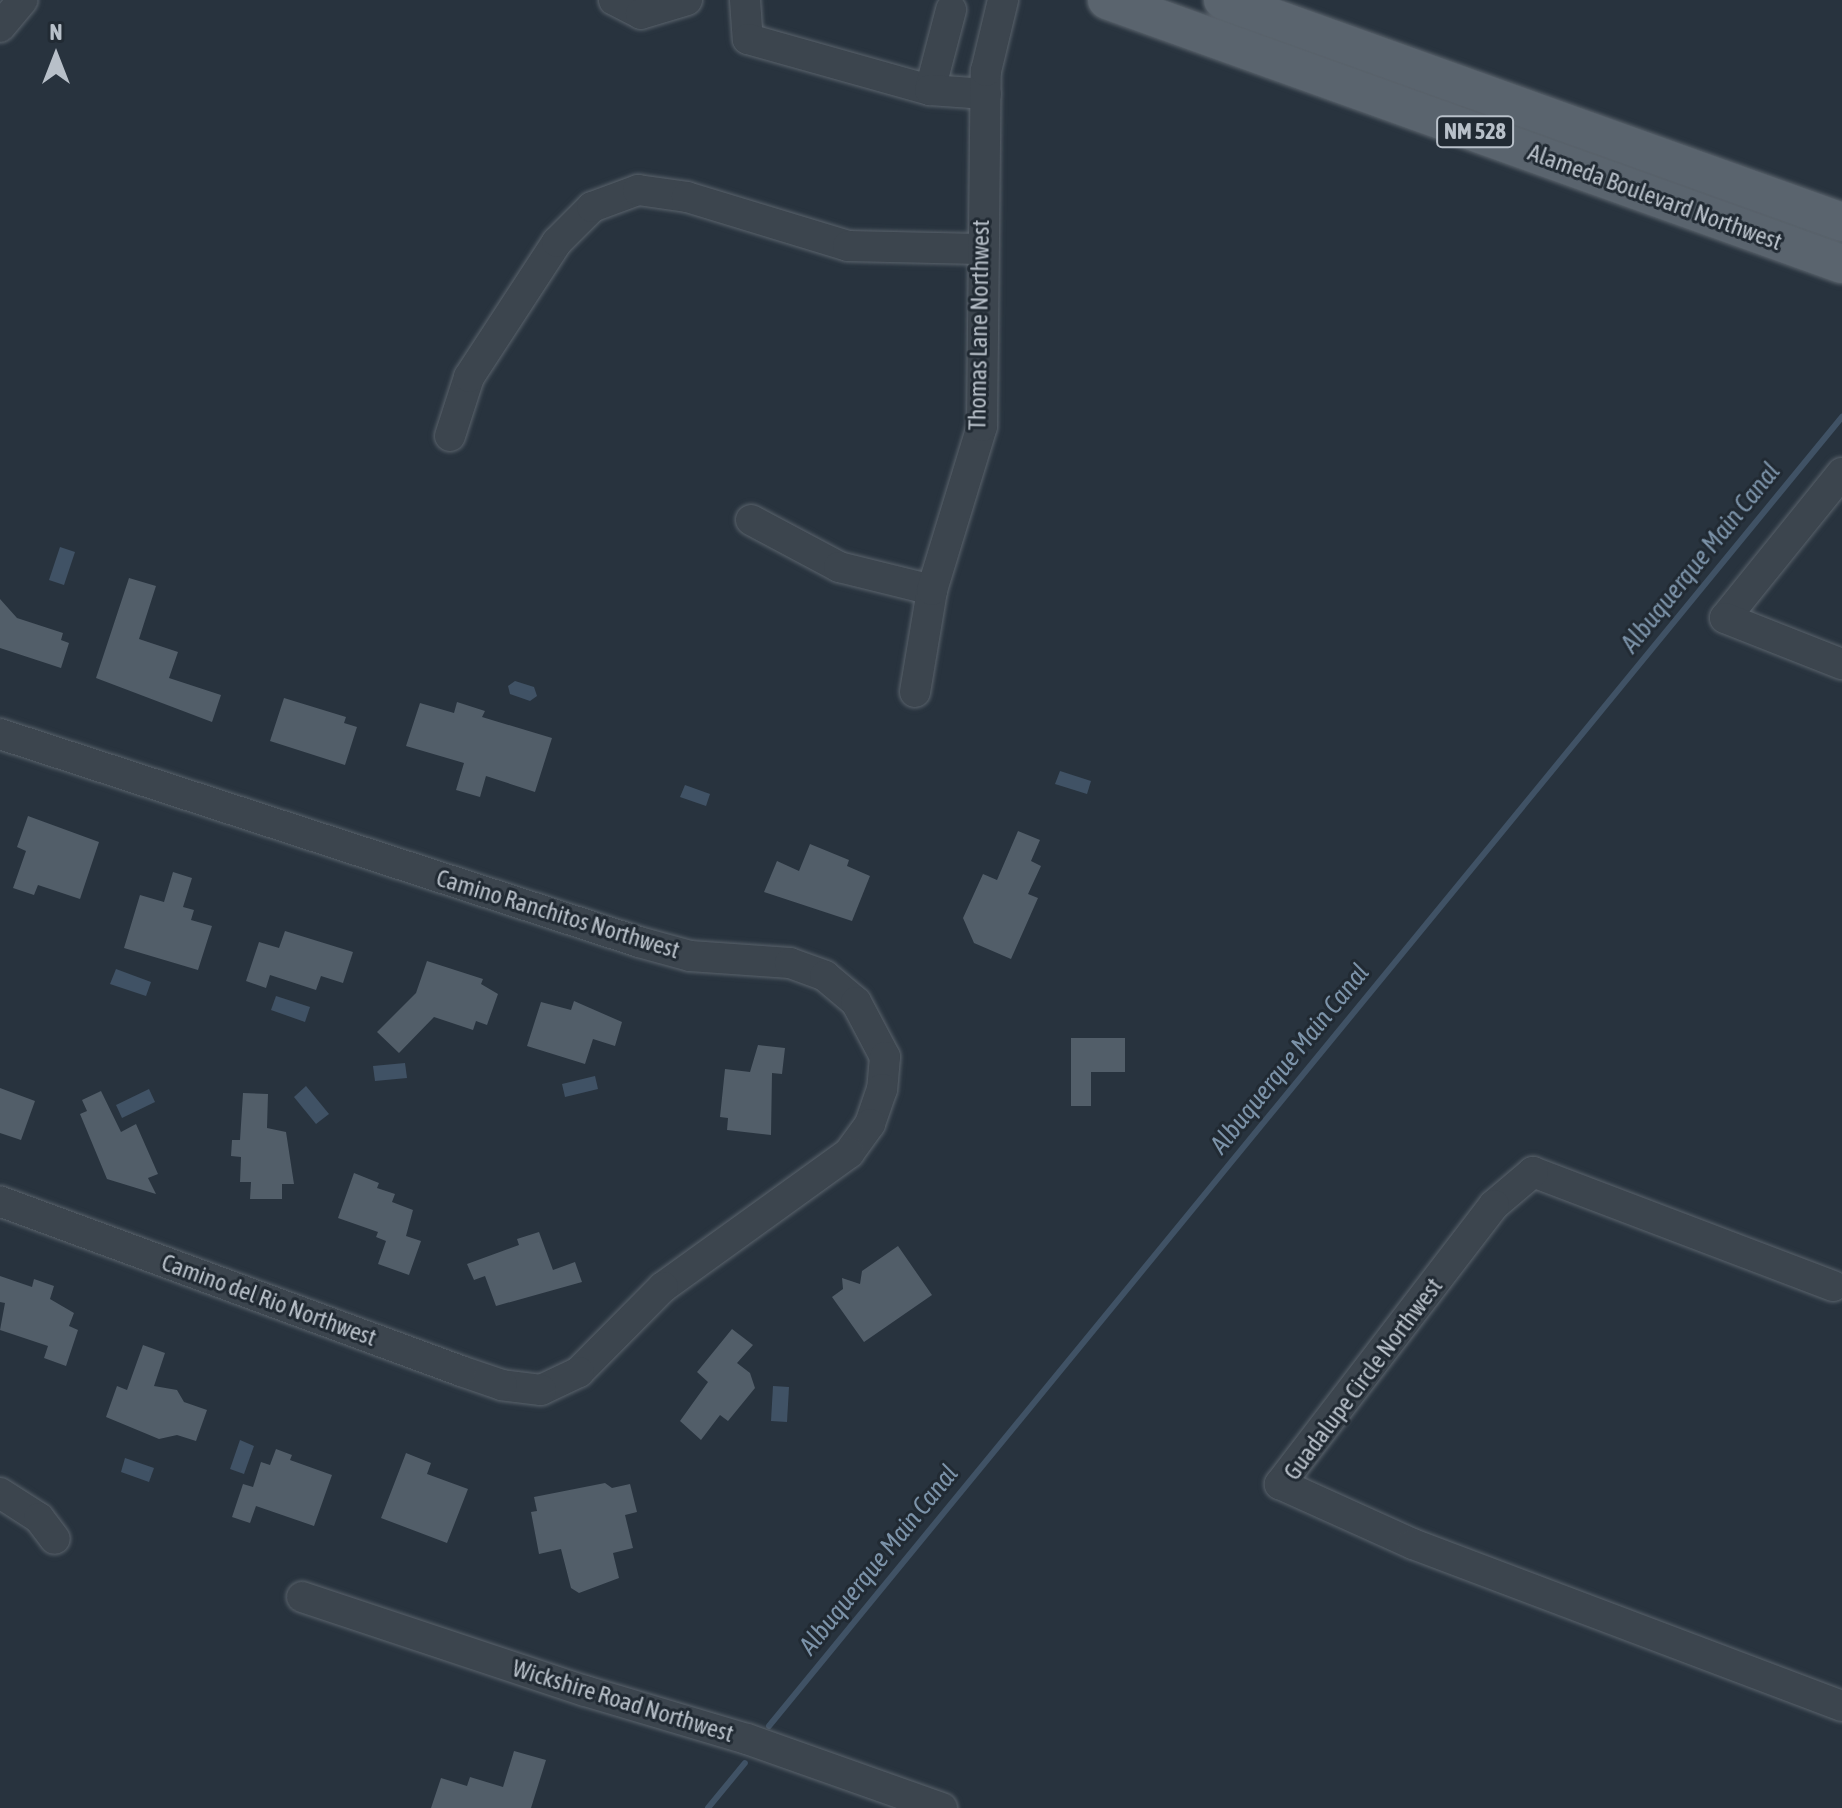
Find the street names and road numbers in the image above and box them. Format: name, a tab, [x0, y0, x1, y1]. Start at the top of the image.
road number: NM 528	[1435, 114, 1515, 150]
street label: Alameda Boulevard Northwest	[1524, 138, 1786, 256]
street label: Thomas Lane Northwest	[963, 219, 995, 431]
street label: Camino Ranchitos Northwest	[433, 863, 683, 965]
street label: Camino del Rio Northwest	[158, 1248, 380, 1352]
street label: Guadalupe Circle Northwest	[1278, 1272, 1448, 1486]
street label: Wickshire Road Northwest	[509, 1654, 737, 1748]

